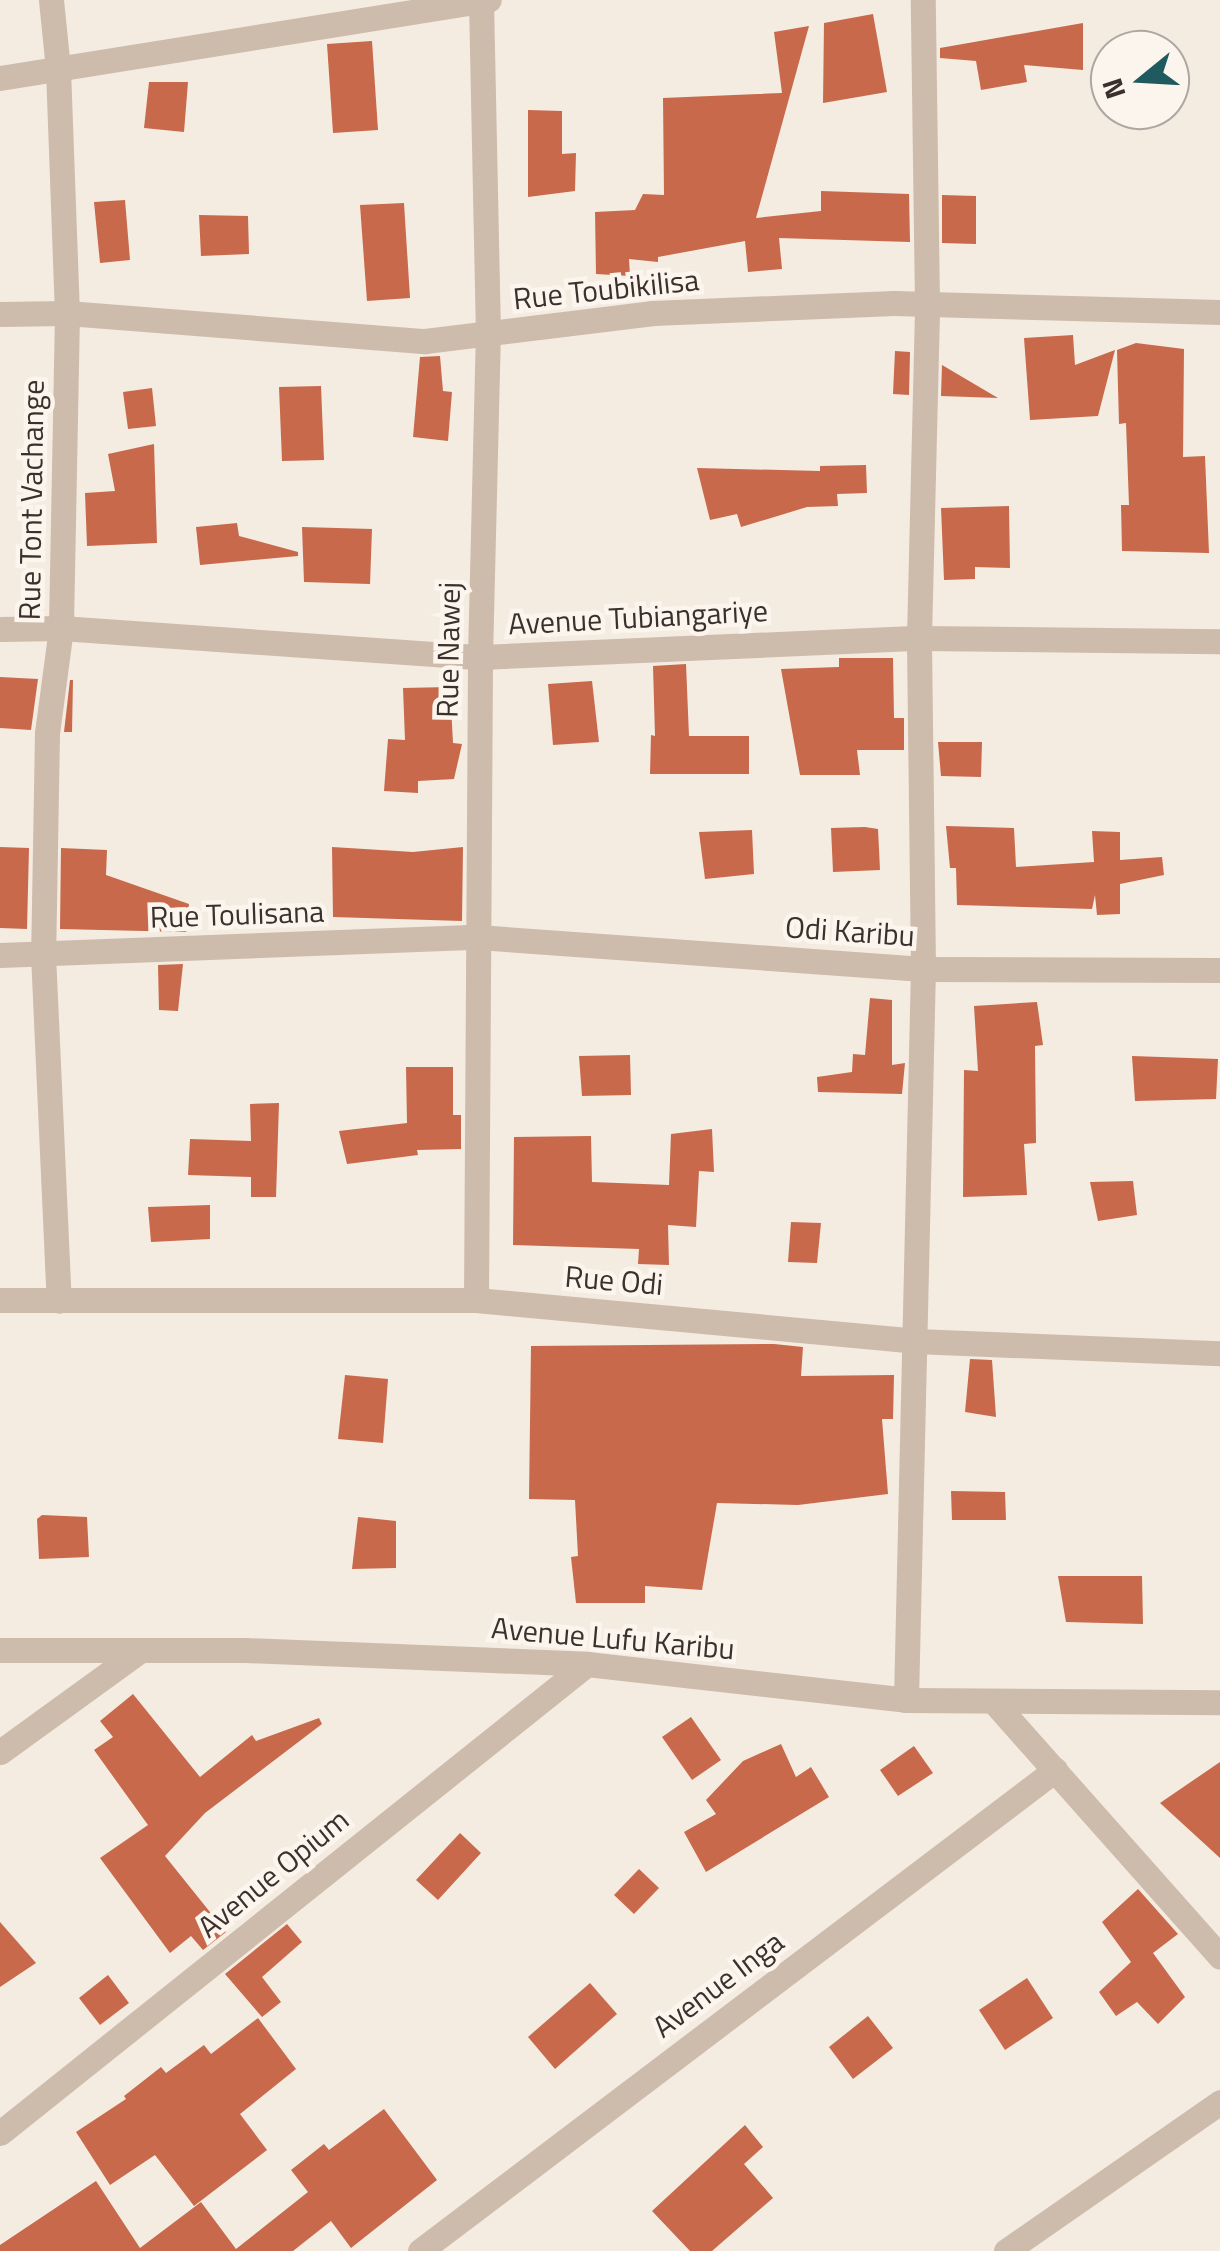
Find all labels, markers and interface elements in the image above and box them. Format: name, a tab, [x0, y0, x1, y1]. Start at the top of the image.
north arrow	[1090, 30, 1190, 130]
text: N	[1089, 73, 1136, 105]
street label: Rue Toubikilisa	[511, 261, 701, 317]
street label: Rue Tont Vachange	[11, 379, 51, 621]
street label: Rue Nawej	[429, 582, 467, 718]
street label: Avenue Tubiangariye	[507, 592, 769, 642]
street label: Rue Toulisana	[149, 893, 325, 935]
street label: Odi Karibu	[784, 909, 916, 953]
street label: Rue Odi	[563, 1258, 665, 1302]
street label: Avenue Lufu Karibu	[490, 1609, 736, 1667]
street label: Avenue Opium	[190, 1801, 356, 1945]
street label: Avenue Inga	[646, 1923, 790, 2045]

